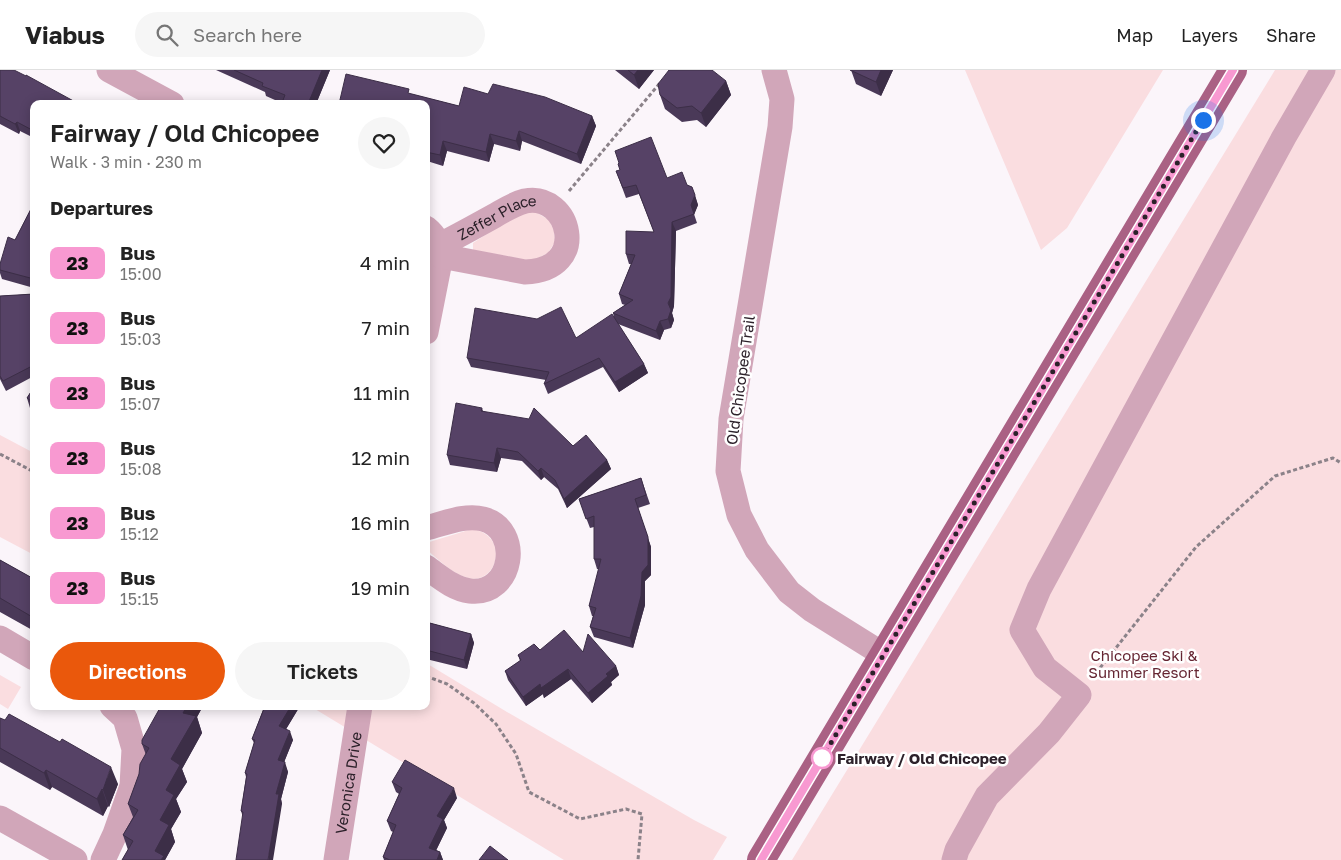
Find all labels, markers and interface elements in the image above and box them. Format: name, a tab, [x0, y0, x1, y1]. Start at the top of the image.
search box	[135, 12, 485, 57]
text: Viabus	[25, 20, 105, 49]
icon: search	[153, 21, 181, 49]
text: Search here	[193, 23, 302, 46]
text: Map	[1116, 24, 1153, 46]
text: Layers	[1181, 24, 1238, 46]
text: Share	[1266, 24, 1316, 46]
your location	[1191, 108, 1216, 133]
button: heart	[358, 117, 410, 169]
text: Fairway / Old Chicopee	[50, 118, 319, 147]
text: Walk · 3 min · 230 m	[50, 152, 202, 172]
street label: Zeffer Place	[454, 191, 537, 243]
text: Departures	[50, 196, 153, 219]
text: Bus	[120, 241, 155, 264]
text: 4 min	[360, 251, 410, 274]
text: 23	[67, 252, 88, 274]
text: 15:00	[120, 264, 162, 284]
text: Bus	[120, 306, 155, 329]
street label: Old Chicopee Trail	[722, 314, 758, 446]
text: 7 min	[362, 316, 410, 339]
text: 23	[67, 317, 88, 339]
text: 15:03	[120, 329, 161, 349]
text: Bus	[120, 371, 155, 394]
text: 11 min	[353, 381, 410, 404]
text: 23	[67, 382, 88, 404]
text: 15:07	[120, 394, 160, 414]
text: Bus	[120, 436, 155, 459]
text: 12 min	[351, 446, 410, 469]
text: 23	[67, 447, 88, 469]
text: 15:08	[120, 459, 162, 479]
text: Bus	[120, 501, 155, 524]
text: 16 min	[351, 511, 410, 534]
text: 23	[67, 512, 88, 534]
text: 15:12	[120, 524, 159, 544]
text: Bus	[120, 566, 155, 589]
text: 19 min	[351, 576, 410, 599]
text: 23	[67, 577, 88, 599]
text: 15:15	[120, 589, 159, 609]
button: Directions	[50, 642, 225, 700]
button: Tickets	[235, 642, 410, 700]
park label: Chicopee Ski & Summer Resort	[1088, 646, 1200, 681]
street label: Veronica Drive	[331, 730, 365, 835]
marker: Fairway / Old Chicopee	[811, 747, 833, 769]
place label: Fairway / Old Chicopee	[837, 749, 1007, 767]

